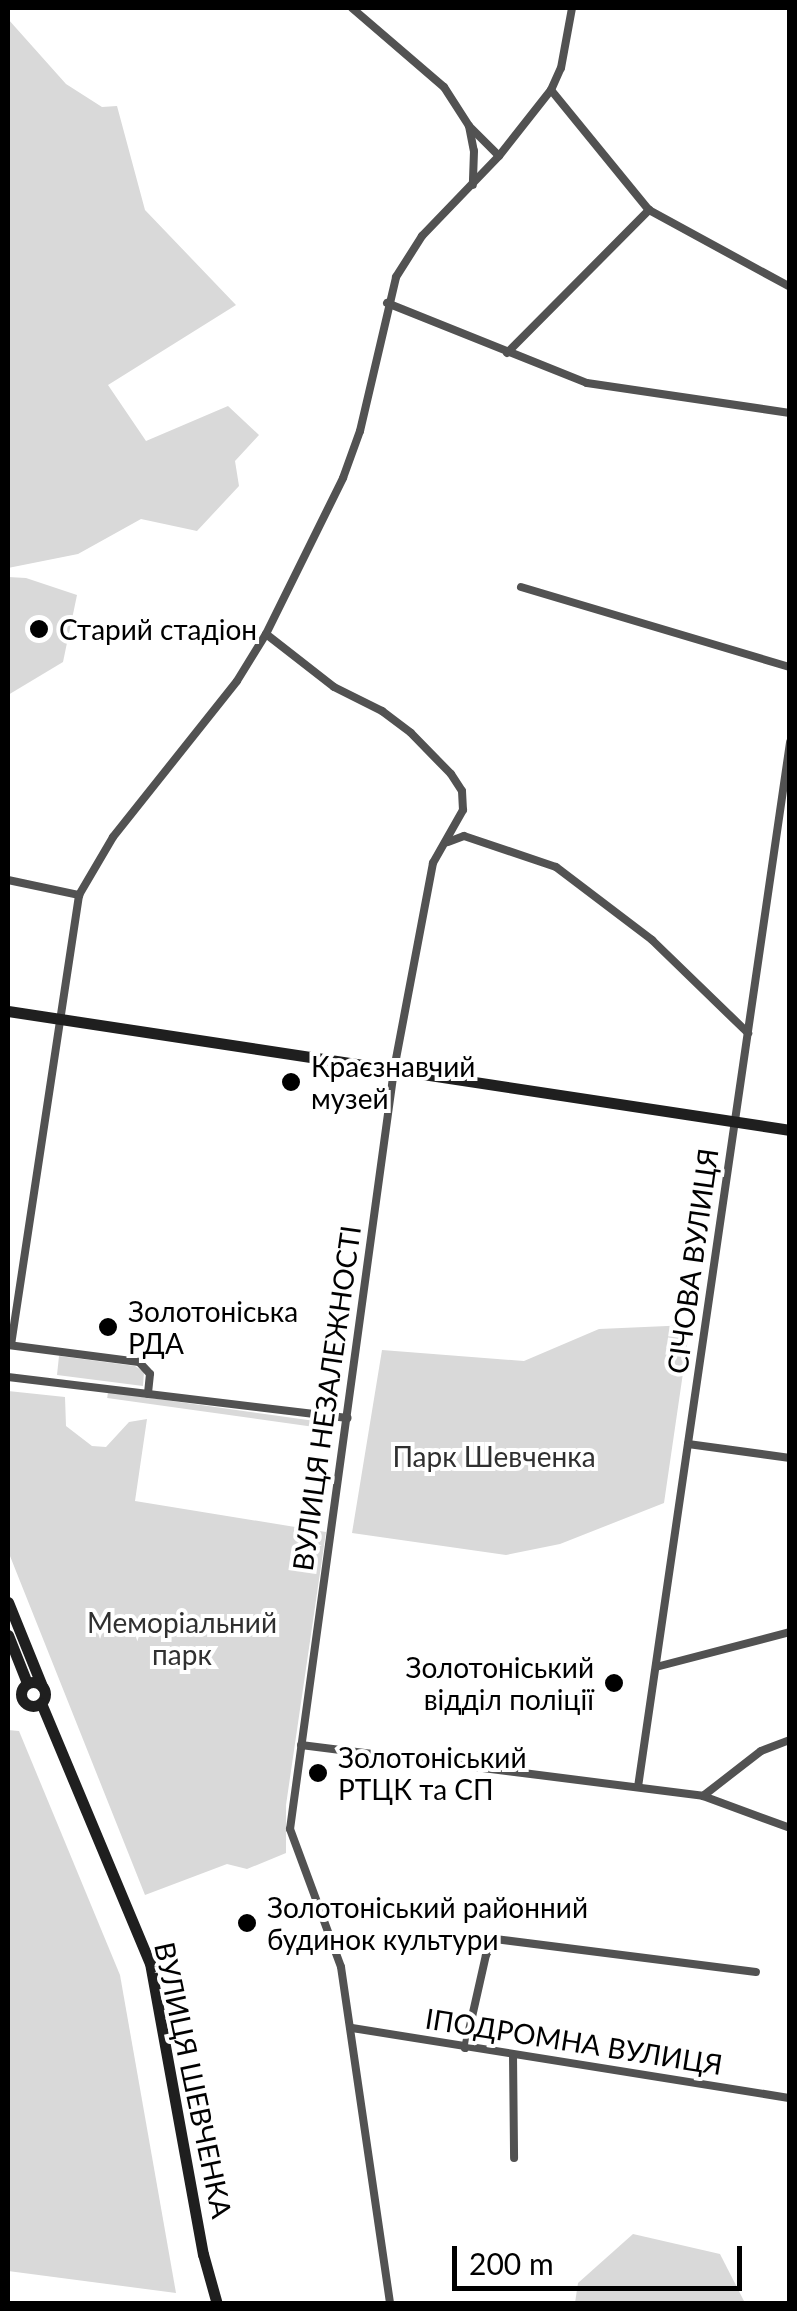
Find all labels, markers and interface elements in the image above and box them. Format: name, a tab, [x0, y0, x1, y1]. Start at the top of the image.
place label: Старий стадіон	[59, 612, 257, 646]
marker: Старий стадіон	[28, 618, 50, 640]
place label: Краєзнавчий музей	[311, 1049, 475, 1115]
marker: Краєзнавчий музей	[280, 1071, 302, 1093]
street label: СІЧОВА ВУЛИЦЯ	[660, 1146, 724, 1376]
street label: ВУЛИЦЯ НЕЗАЛЕЖНОСТІ	[285, 1223, 367, 1573]
place label: Золотоніська РДА	[128, 1294, 298, 1360]
marker: Золотоніська РДА	[97, 1316, 119, 1338]
park label: Парк Шевченка	[392, 1439, 596, 1473]
park label: Меморіальний парк	[87, 1605, 277, 1671]
place label: Золотоніський відділ поліції	[406, 1650, 594, 1716]
marker: Золотоніський відділ поліції	[603, 1672, 625, 1694]
place label: Золотоніський РТЦК та СП	[338, 1740, 526, 1806]
marker: Золотоніський РТЦК та СП	[307, 1762, 329, 1784]
place label: Золотоніський районний будинок культури	[267, 1890, 588, 1956]
marker: Золотоніський районний будинок культури	[236, 1912, 258, 1934]
street label: ВУЛИЦЯ ШЕВЧЕНКА	[148, 1939, 240, 2221]
street label: ІПОДРОМНА ВУЛИЦЯ	[423, 2001, 725, 2081]
scale bar	[457, 2226, 747, 2288]
text: 200 m	[469, 2245, 554, 2281]

